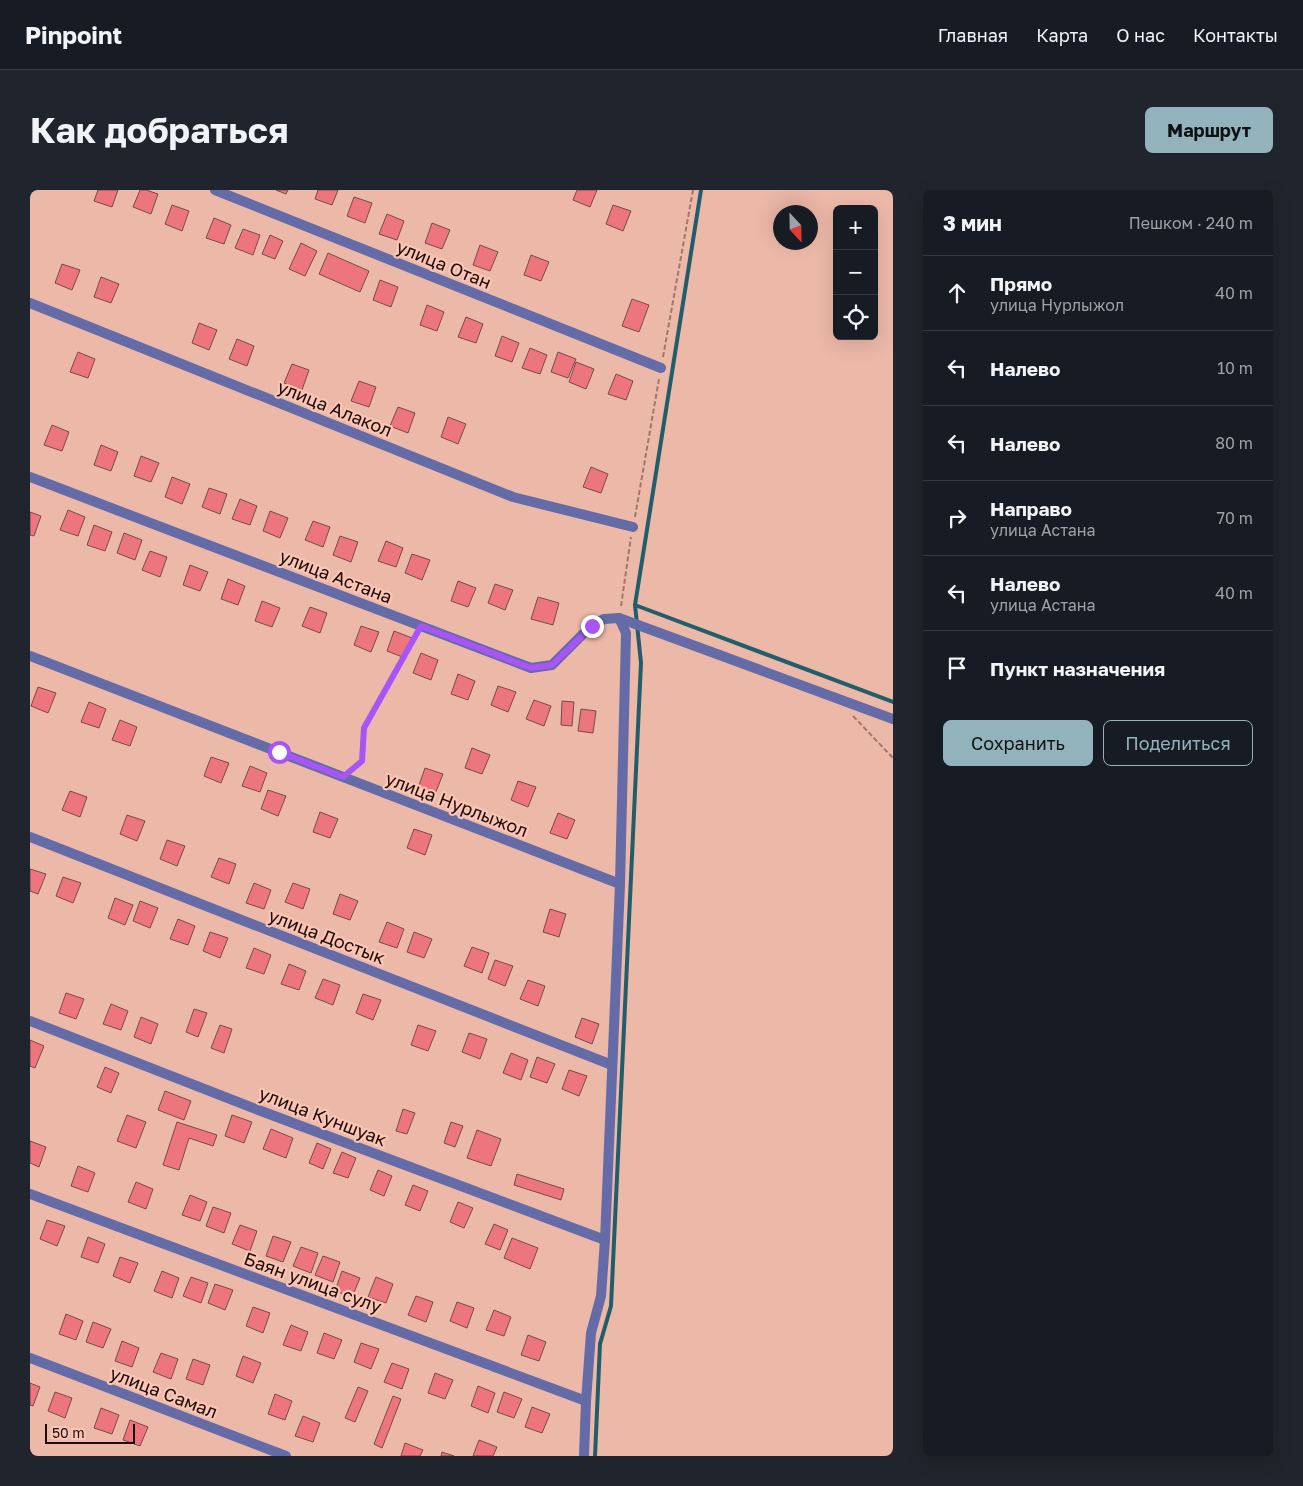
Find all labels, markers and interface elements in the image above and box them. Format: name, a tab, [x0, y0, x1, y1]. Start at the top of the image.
text: Pinpoint	[25, 20, 122, 49]
text: Главная	[938, 24, 1008, 46]
text: Карта	[1036, 24, 1088, 46]
text: О нас	[1116, 24, 1165, 46]
text: Контакты	[1193, 24, 1278, 46]
button: Маршрут	[1145, 107, 1273, 153]
text: Как добраться	[30, 109, 288, 151]
north arrow	[773, 205, 818, 250]
map controls	[833, 205, 878, 340]
button: +	[833, 205, 878, 250]
text: 3 мин	[943, 210, 1002, 236]
text: Пешком · 240 m	[1129, 213, 1253, 233]
street label: улица Отан	[393, 235, 495, 293]
button: −	[833, 250, 878, 295]
text: Прямо	[990, 272, 1052, 295]
icon: ahead	[943, 279, 971, 307]
text: 40 m	[1215, 283, 1253, 303]
button: locate	[833, 295, 878, 340]
text: улица Нурлыжол	[990, 295, 1124, 315]
icon: left	[943, 354, 971, 382]
text: Налево	[990, 357, 1060, 380]
text: 10 m	[1217, 358, 1253, 378]
street label: улица Алакол	[275, 375, 395, 441]
icon: left	[943, 429, 971, 457]
text: Налево	[990, 432, 1060, 455]
text: 80 m	[1215, 433, 1253, 453]
text: Направо	[990, 497, 1072, 520]
icon: right	[943, 504, 971, 532]
text: 70 m	[1216, 508, 1253, 528]
text: улица Астана	[990, 520, 1096, 540]
street label: улица Астана	[277, 544, 395, 608]
text: Налево	[990, 572, 1060, 595]
icon: left	[943, 579, 971, 607]
text: 40 m	[1215, 583, 1253, 603]
text: улица Астана	[990, 595, 1096, 615]
route end	[581, 615, 604, 638]
icon: arrive	[943, 654, 971, 682]
text: Пункт назначения	[990, 657, 1165, 680]
button: Сохранить	[943, 720, 1093, 766]
button: Поделиться	[1103, 720, 1253, 766]
route start	[268, 741, 291, 764]
street label: улица Нурлыжол	[383, 767, 531, 841]
street label: улица Достык	[266, 904, 388, 968]
street label: улица Куншуак	[256, 1082, 390, 1150]
street label: Баян улица сулу	[241, 1247, 385, 1317]
street label: улица Самал	[107, 1361, 221, 1423]
scale bar	[45, 1421, 135, 1444]
text: 50 m	[52, 1424, 85, 1441]

